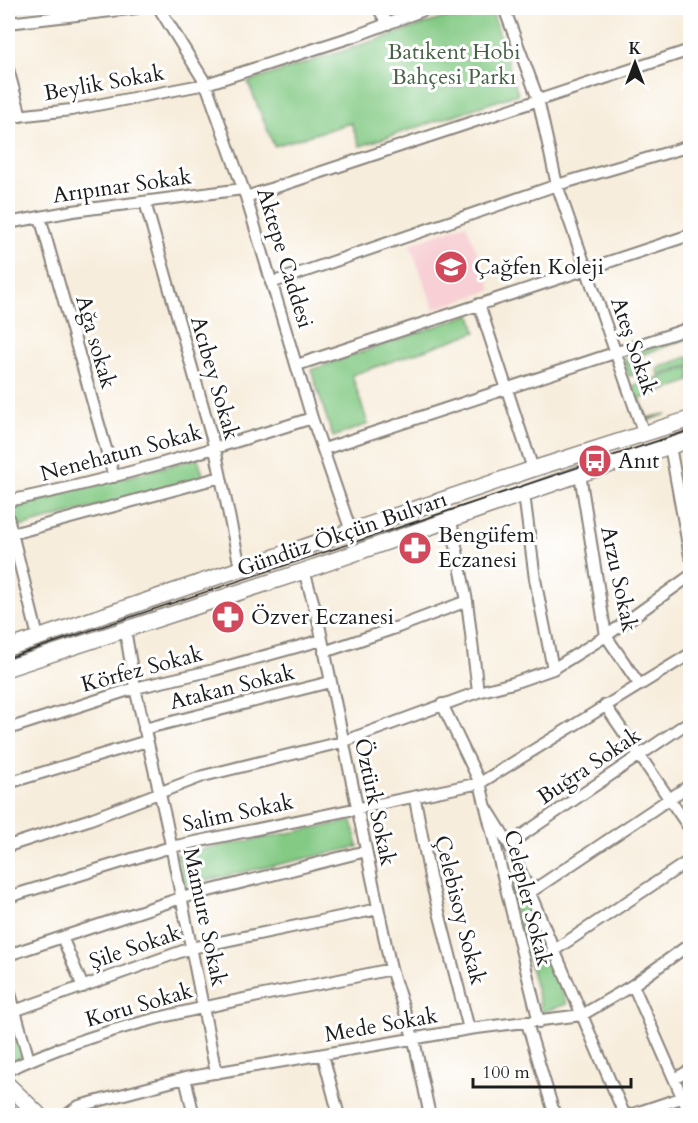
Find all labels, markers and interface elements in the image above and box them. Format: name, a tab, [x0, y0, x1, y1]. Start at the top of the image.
north arrow	[605, 33, 665, 93]
park label: Batıkent Hobi Bahçesi Parkı	[388, 37, 521, 92]
text: K	[629, 38, 642, 60]
street label: Beylik Sokak	[41, 58, 167, 108]
street label: Arıpınar Sokak	[51, 161, 193, 211]
street label: Aktepe Caddesi	[249, 184, 321, 332]
school or university icon: Çağfen Koleji	[433, 249, 469, 285]
place label: Çağfen Koleji	[474, 252, 604, 282]
street label: Ağa sokak	[68, 292, 124, 392]
street label: Ateş Sokak	[603, 293, 665, 399]
street label: Acıbey Sokak	[183, 313, 247, 443]
street label: Nenehatun Sokak	[37, 417, 205, 489]
bus stop icon: Anıt	[577, 443, 613, 479]
place label: Anıt	[618, 446, 659, 476]
street label: Gündüz Ökçün Bulvarı	[233, 484, 451, 584]
place label: Bengüfem Eczanesi	[438, 520, 536, 575]
street label: Arzu Sokak	[593, 523, 645, 635]
pharmacy icon: Bengüfem Eczanesi	[397, 530, 433, 566]
pharmacy icon: Özver Eczanesi	[210, 599, 246, 635]
place label: Özver Eczanesi	[251, 602, 394, 632]
street label: Körfez Sokak	[78, 638, 206, 700]
street label: Atakan Sokak	[166, 657, 298, 717]
street label: Buğra Sokak	[531, 720, 647, 812]
street label: Öztürk Sokak	[347, 736, 403, 869]
street label: Salim Sokak	[180, 787, 297, 839]
street label: Celepler Sokak	[497, 827, 559, 970]
street label: Çelebisoy Sokak	[427, 832, 493, 988]
street label: Mamure Sokak	[176, 845, 234, 989]
street label: Şile Sokak	[85, 917, 185, 977]
street label: Koru Sokak	[82, 975, 196, 1035]
street label: Mede Sokak	[322, 1000, 440, 1050]
scale bar	[473, 1051, 630, 1089]
text: 100 m	[482, 1060, 530, 1085]

